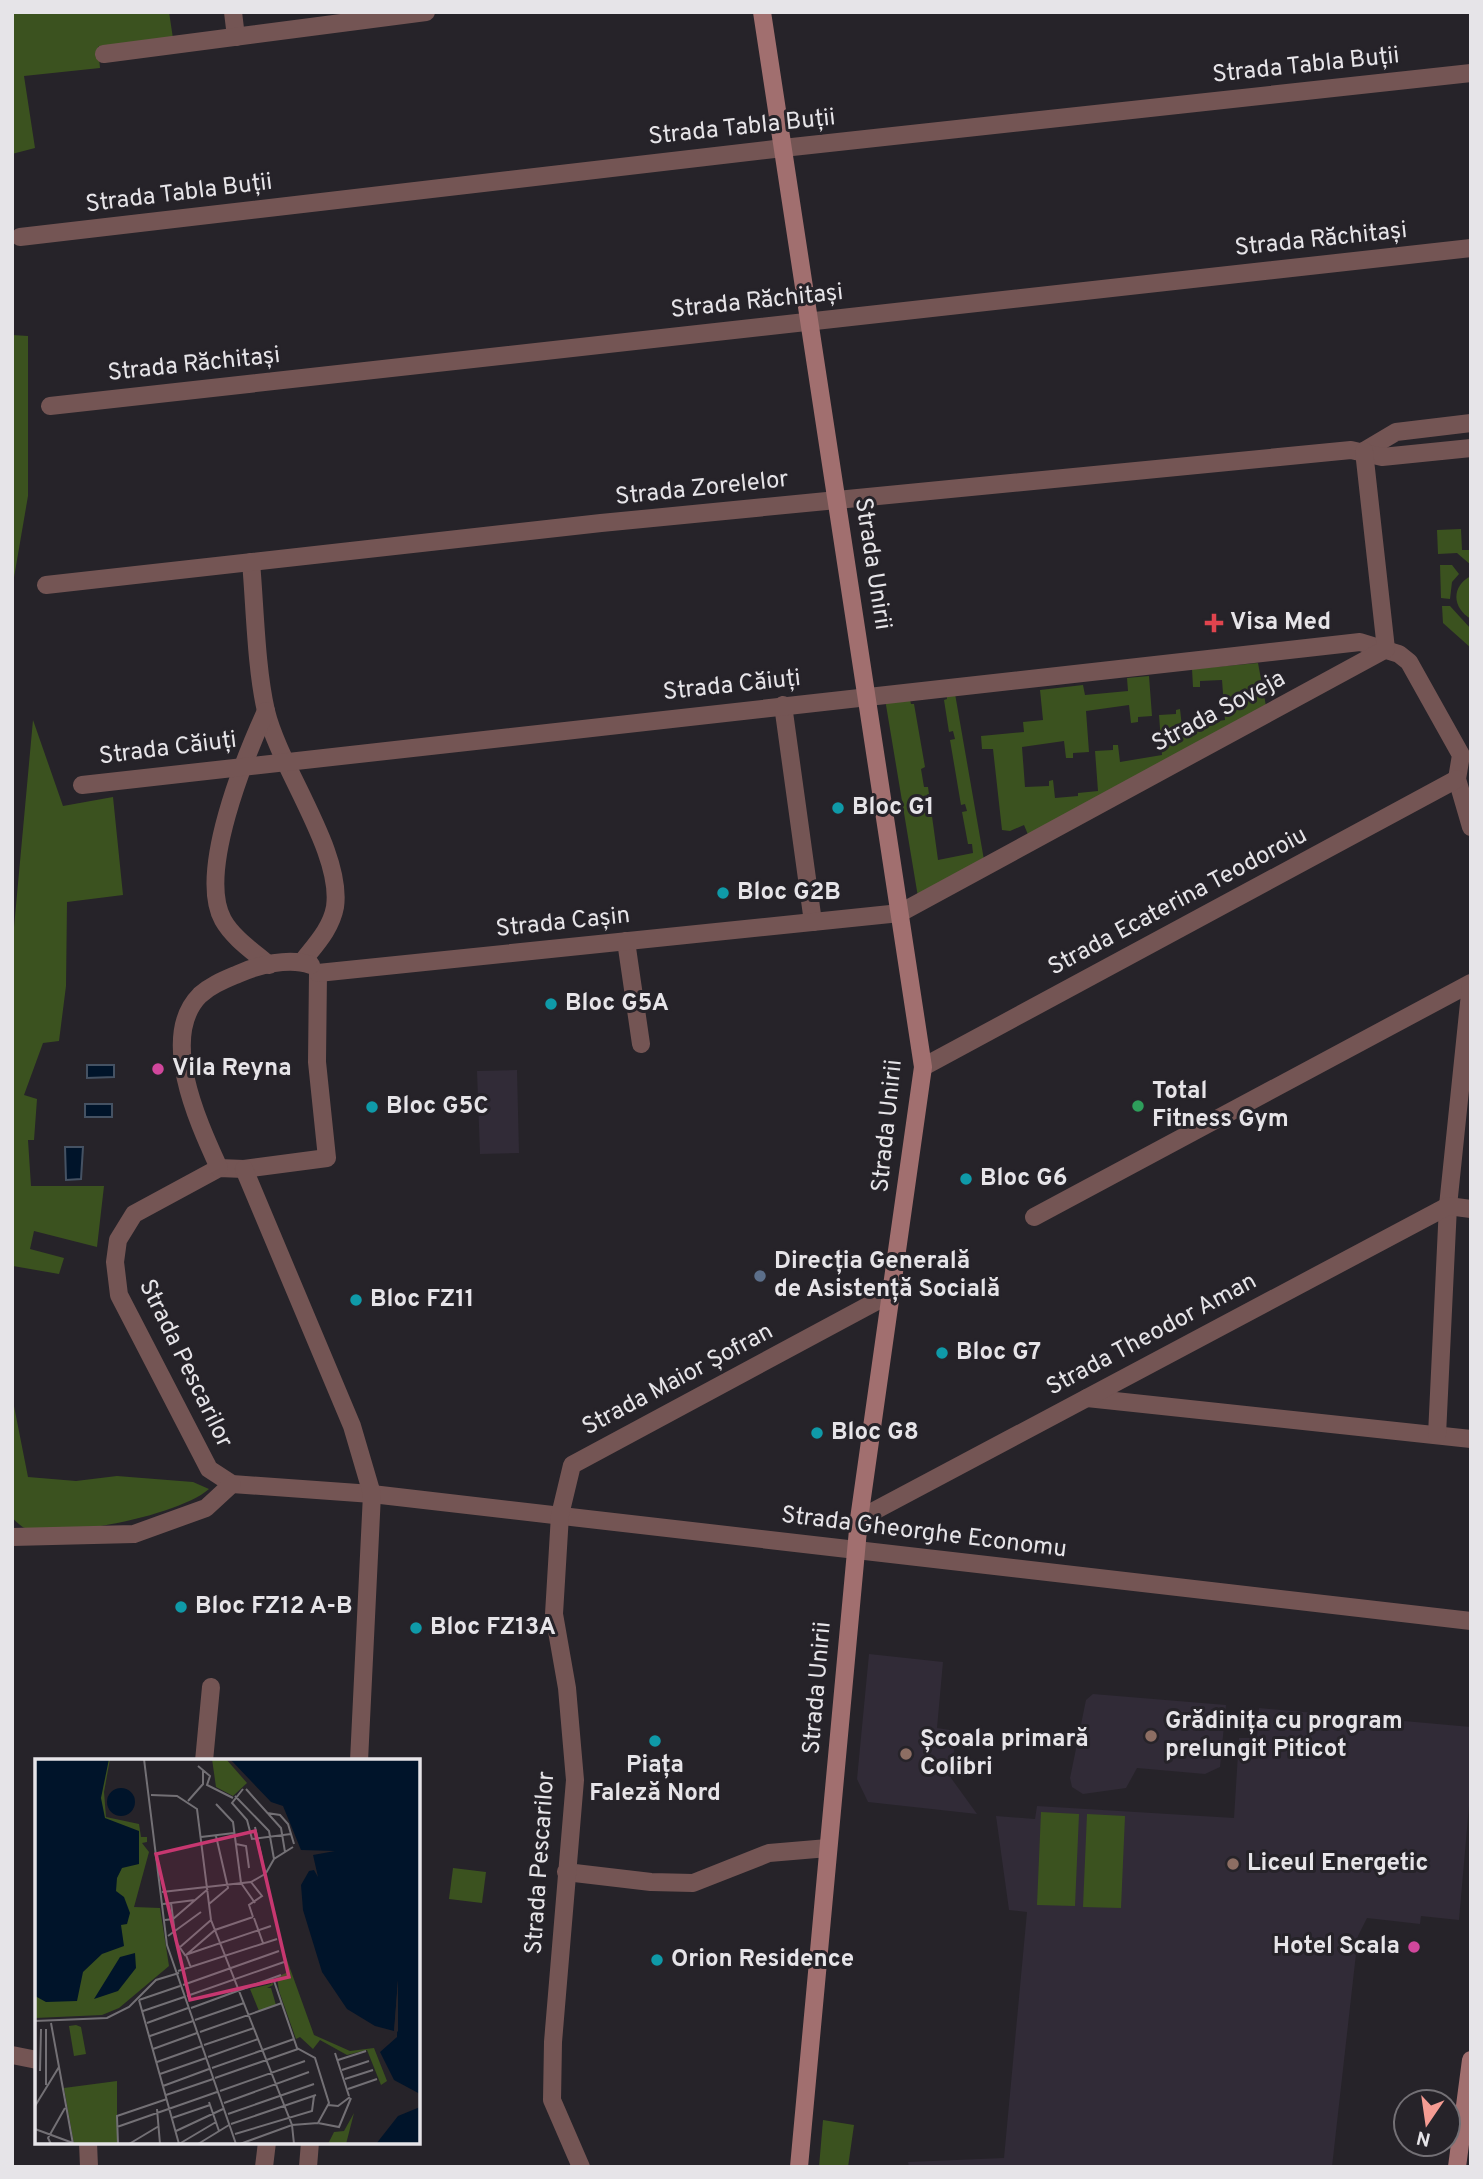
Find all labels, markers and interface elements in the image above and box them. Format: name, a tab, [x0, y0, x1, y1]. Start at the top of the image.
street label: Strada Tabla Buții	[1211, 41, 1401, 91]
street label: Strada Tabla Buții	[647, 103, 837, 153]
street label: Strada Tabla Buții	[84, 168, 274, 220]
street label: Strada Răchitași	[1233, 216, 1409, 264]
street label: Strada Răchitași	[669, 278, 845, 326]
street label: Strada Răchitași	[106, 341, 282, 389]
street label: Strada Zorelelor	[614, 465, 790, 513]
street label: Strada Unirii	[847, 496, 897, 632]
place label: Visa Med	[1230, 608, 1331, 638]
marker: Visa Med	[1204, 613, 1224, 633]
street label: Strada Căiuți	[662, 664, 802, 708]
street label: Strada Soveja	[1147, 664, 1291, 760]
street label: Strada Căiuți	[98, 726, 238, 772]
place label: Bloc G1	[852, 793, 934, 823]
marker: Bloc G1	[830, 800, 846, 816]
street label: Strada Ecaterina Teodoroiu	[1043, 821, 1313, 983]
place label: Bloc G2B	[737, 878, 841, 908]
marker: Bloc G2B	[715, 885, 731, 901]
street label: Strada Cașin	[494, 901, 632, 945]
place label: Bloc G5A	[565, 989, 669, 1019]
marker: Bloc G5A	[543, 996, 559, 1012]
place label: Vila Reyna	[172, 1054, 292, 1084]
street label: Strada Unirii	[866, 1058, 910, 1194]
marker: Vila Reyna	[150, 1061, 166, 1077]
place label: Total Fitness Gym	[1152, 1077, 1289, 1135]
place label: Bloc G5C	[386, 1092, 489, 1122]
marker: Total Fitness Gym	[1130, 1098, 1146, 1114]
marker: Bloc G5C	[364, 1099, 380, 1115]
place label: Bloc G6	[980, 1164, 1067, 1194]
marker: Bloc G6	[958, 1171, 974, 1187]
place label: Direcția Generală de Asistență Socială	[774, 1247, 1000, 1305]
street label: Strada Theodor Aman	[1042, 1267, 1262, 1403]
marker: Direcția Generală de Asistență Socială	[752, 1268, 768, 1284]
street label: Strada Pescarilor	[131, 1275, 239, 1453]
place label: Bloc FZ11	[370, 1285, 474, 1315]
marker: Bloc FZ11	[348, 1292, 364, 1308]
street label: Strada Maior Șofran	[577, 1317, 779, 1443]
place label: Bloc G7	[956, 1338, 1041, 1368]
marker: Bloc G7	[934, 1345, 950, 1361]
place label: Bloc G8	[831, 1418, 919, 1448]
marker: Bloc G8	[809, 1425, 825, 1441]
street label: Strada Gheorghe Economu	[779, 1501, 1069, 1565]
place label: Bloc FZ12 A-B	[195, 1592, 353, 1622]
marker: Bloc FZ12 A-B	[173, 1599, 189, 1615]
place label: Bloc FZ13A	[430, 1613, 556, 1643]
marker: Bloc FZ13A	[408, 1620, 424, 1636]
street label: Strada Unirii	[797, 1620, 839, 1756]
place label: Grădinița cu program prelungit Piticot	[1165, 1707, 1403, 1765]
place label: Școala primară Colibri	[920, 1725, 1089, 1783]
marker: Grădinița cu program prelungit Piticot	[1143, 1728, 1159, 1744]
marker: Piața Faleză Nord	[647, 1733, 663, 1749]
marker: Școala primară Colibri	[898, 1746, 914, 1762]
place label: Piața Faleză Nord	[589, 1751, 721, 1809]
inset map	[35, 1759, 420, 2144]
street label: Strada Pescarilor	[520, 1770, 562, 1956]
place label: Liceul Energetic	[1247, 1849, 1428, 1879]
marker: Liceul Energetic	[1225, 1856, 1241, 1872]
place label: Hotel Scala	[1273, 1932, 1400, 1962]
marker: Hotel Scala	[1406, 1939, 1422, 1955]
place label: Orion Residence	[671, 1945, 854, 1975]
marker: Orion Residence	[649, 1952, 665, 1968]
north arrow	[1392, 2088, 1462, 2158]
text: N	[1414, 2124, 1433, 2151]

